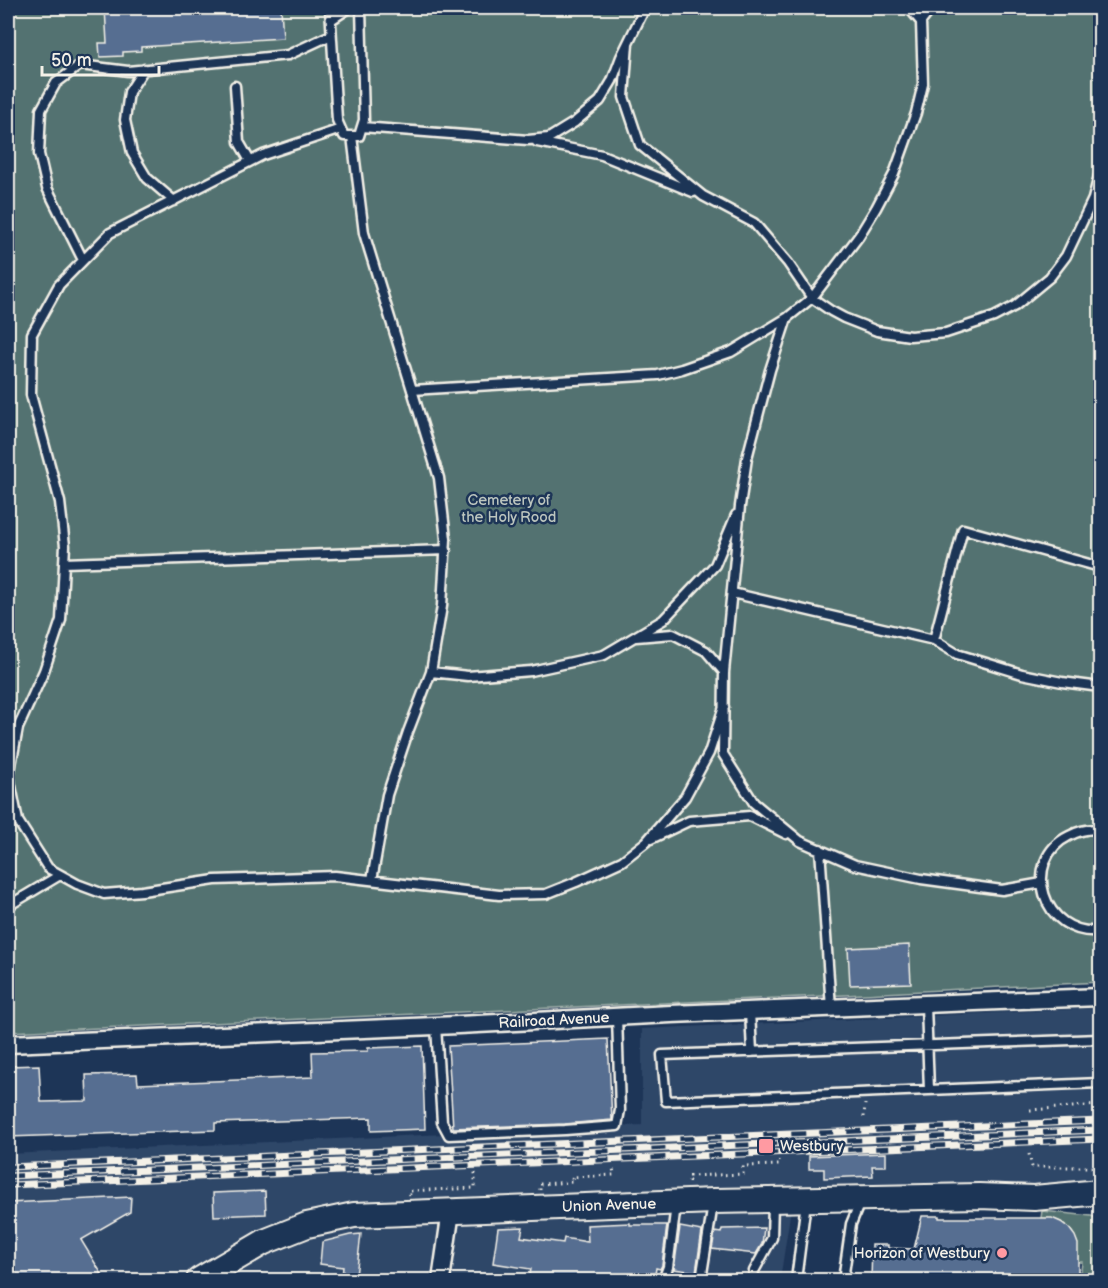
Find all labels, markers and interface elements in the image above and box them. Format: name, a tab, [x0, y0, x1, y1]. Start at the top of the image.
scale bar	[42, 39, 159, 77]
text: 50 m	[51, 50, 92, 71]
park label: Cemetery of the Holy Rood	[462, 491, 556, 527]
street label: Railroad Avenue	[498, 1008, 610, 1033]
marker: Westbury	[757, 1137, 775, 1155]
place label: Westbury	[780, 1137, 844, 1156]
street label: Union Avenue	[562, 1194, 657, 1217]
place label: Horizon of Westbury	[854, 1244, 990, 1263]
marker: Horizon of Westbury	[995, 1246, 1009, 1260]

